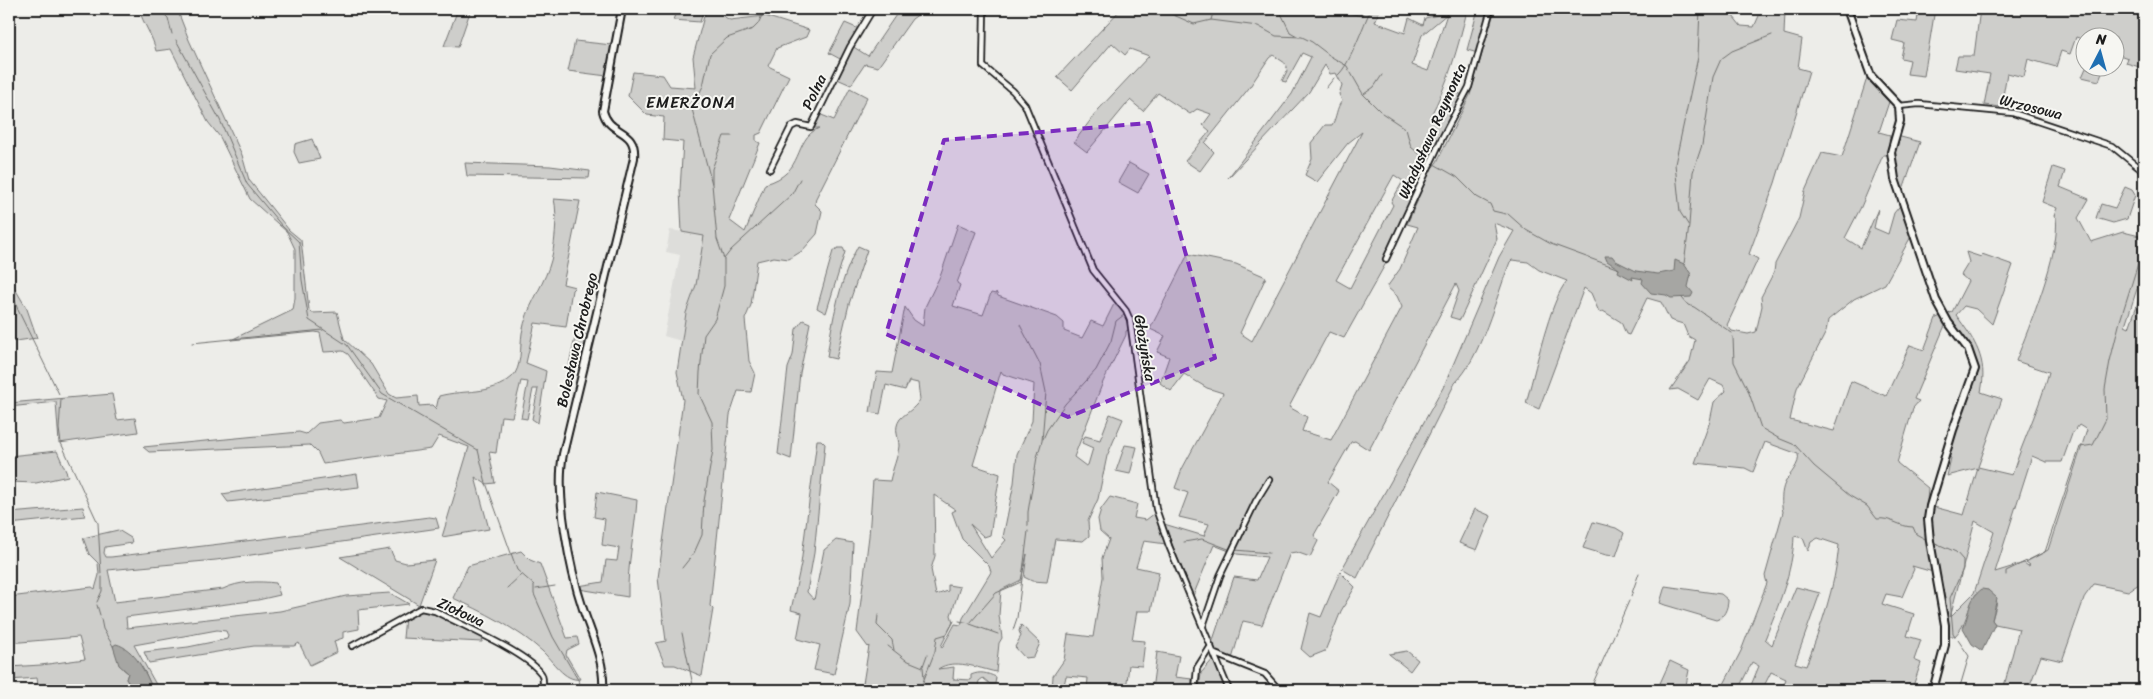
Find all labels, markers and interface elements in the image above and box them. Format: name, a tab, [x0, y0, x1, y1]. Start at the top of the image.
text: N	[2094, 27, 2108, 53]
north arrow	[2076, 28, 2126, 78]
street label: Władysława Reymonta	[1390, 59, 1474, 203]
street label: Polna	[794, 69, 834, 114]
street label: Wrzosowa	[1997, 87, 2066, 127]
district label: EMERŻONA	[646, 88, 736, 117]
street label: Bolesława Chrobrego	[549, 270, 605, 410]
street label: Głożyńska	[1126, 313, 1164, 384]
street label: Ziołowa	[433, 590, 490, 635]

